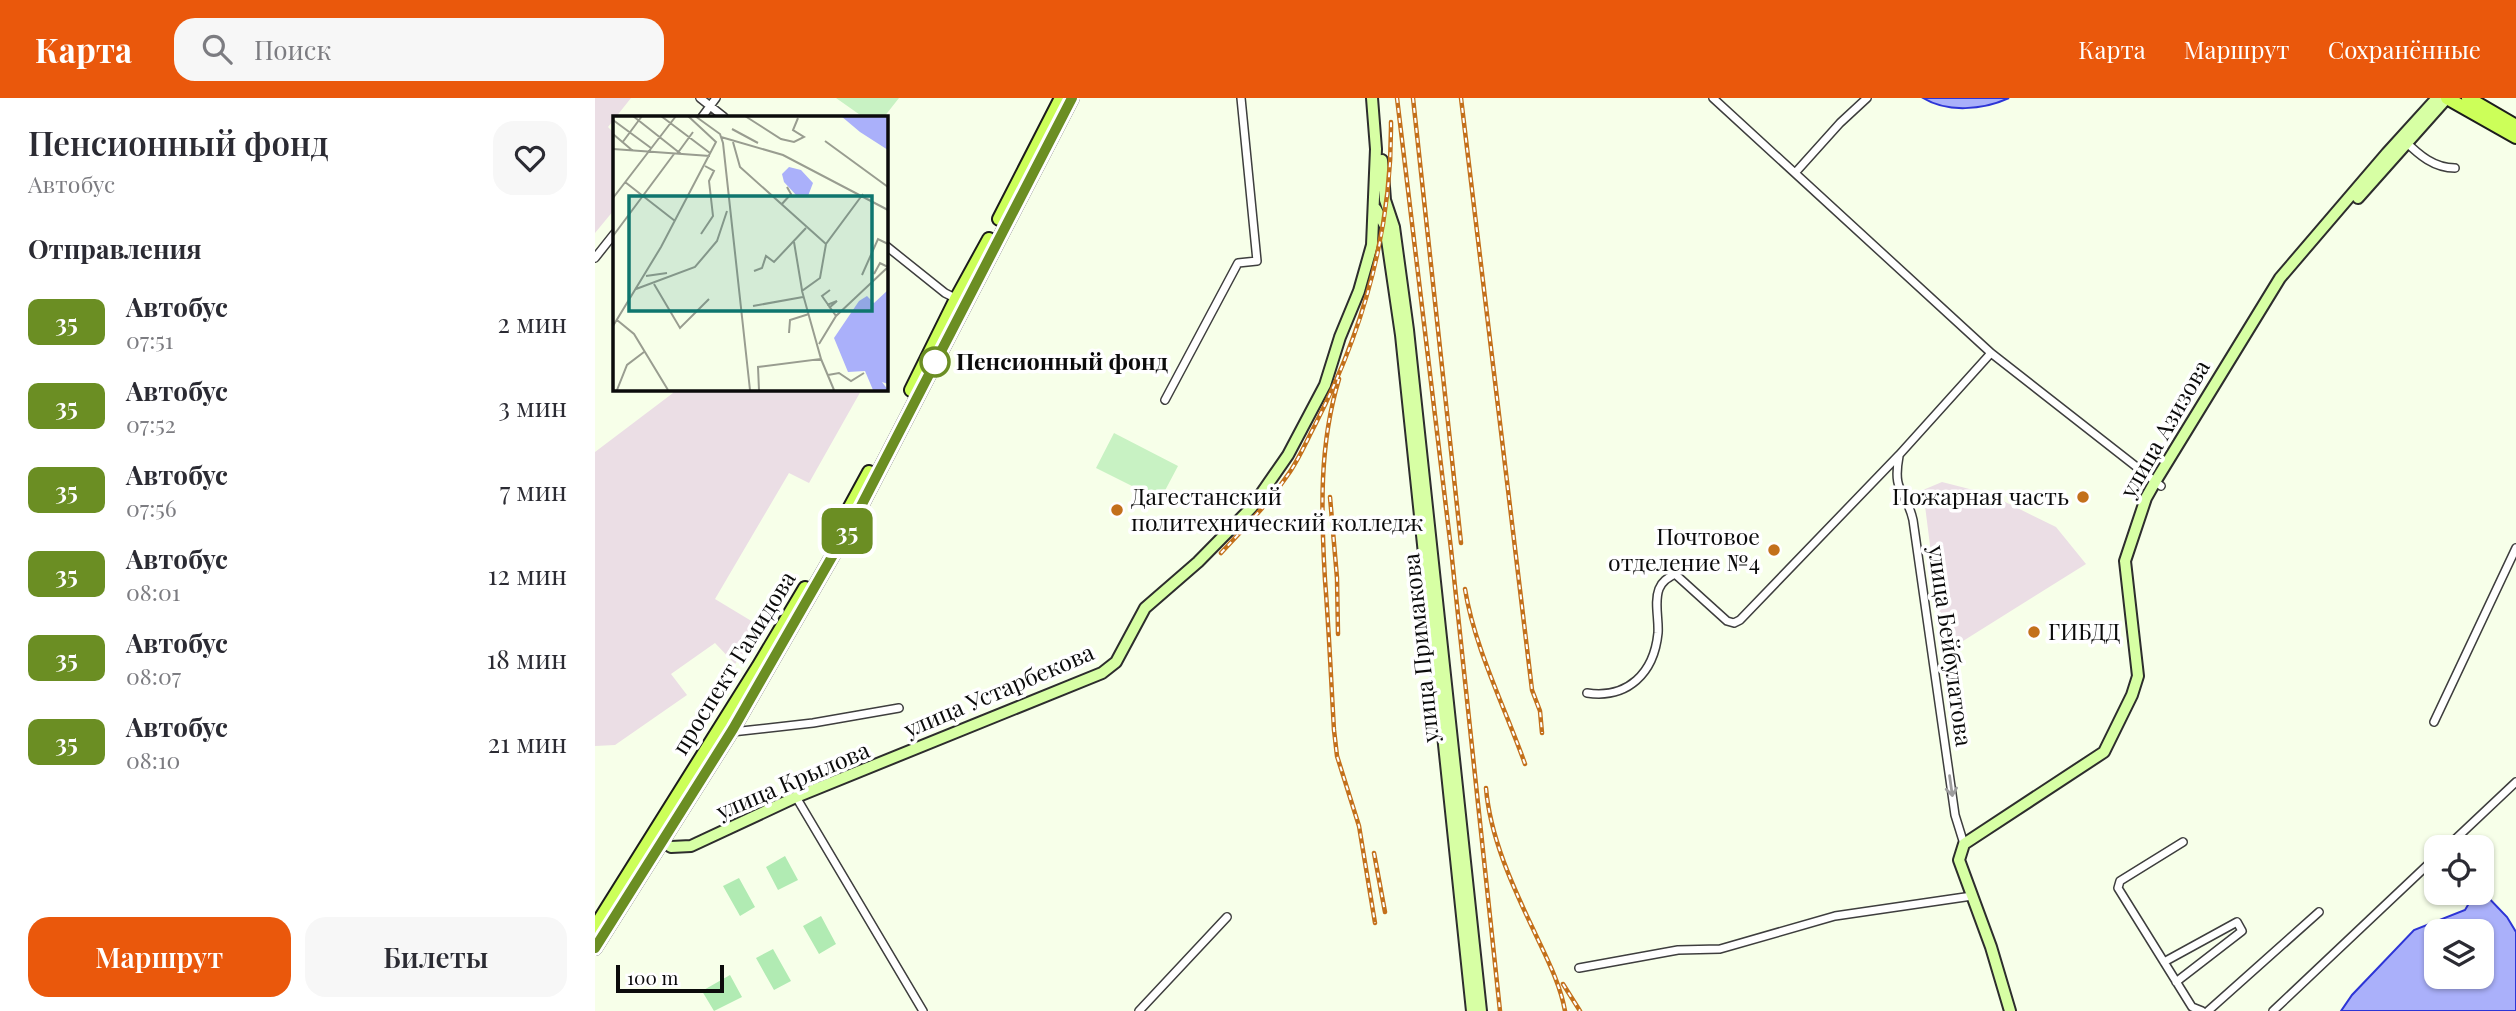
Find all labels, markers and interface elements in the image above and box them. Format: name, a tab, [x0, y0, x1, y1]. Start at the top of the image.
search box	[174, 18, 664, 81]
text: Карта	[35, 27, 132, 71]
icon: search	[198, 30, 236, 68]
text: Поиск	[254, 32, 331, 67]
text: Карта	[2078, 33, 2146, 65]
text: Маршрут	[2184, 33, 2290, 65]
text: Сохранённые	[2328, 33, 2481, 65]
inset map	[613, 116, 887, 390]
text: Пенсионный фонд	[28, 120, 329, 164]
button: heart	[493, 121, 567, 195]
text: Автобус	[28, 168, 115, 199]
text: Отправления	[28, 231, 202, 266]
text: Автобус	[126, 289, 228, 324]
text: 2 мин	[497, 305, 567, 340]
text: 35	[55, 306, 78, 338]
text: 07:51	[126, 324, 173, 355]
place label: Пенсионный фонд	[956, 345, 1169, 376]
marker: Пенсионный фонд	[920, 347, 950, 377]
street label: улица Азизова	[2111, 353, 2216, 504]
text: Автобус	[126, 373, 228, 408]
text: 3 мин	[498, 389, 567, 424]
text: 35	[55, 390, 78, 422]
text: 07:52	[126, 408, 176, 439]
text: Автобус	[126, 457, 228, 492]
text: 7 мин	[500, 473, 567, 508]
text: 35	[55, 474, 78, 506]
place label: Дагестанский политехнический колледж	[1131, 480, 1423, 537]
place label: Пожарная часть	[1892, 480, 2069, 511]
marker: Пожарная часть	[2075, 489, 2091, 505]
text: 07:56	[126, 492, 177, 523]
marker: Дагестанский политехнический колледж	[1109, 502, 1125, 518]
line badge: 35	[815, 508, 879, 554]
text: 35	[836, 515, 858, 547]
place label: Почтовое отделение №4	[1608, 520, 1760, 577]
text: Автобус	[126, 541, 228, 576]
marker: Почтовое отделение №4	[1766, 542, 1782, 558]
street label: улица Бейбулатова	[1922, 542, 1981, 749]
street label: улица Примакова	[1394, 552, 1445, 745]
text: 12 мин	[488, 557, 567, 592]
text: 35	[55, 558, 78, 590]
street label: проспект Гамидова	[664, 564, 802, 760]
text: 08:01	[126, 576, 180, 607]
place label: ГИБДД	[2048, 615, 2121, 646]
marker: ГИБДД	[2026, 624, 2042, 640]
text: Автобус	[126, 625, 228, 660]
street label: улица Устарбекова	[898, 635, 1099, 744]
text: 18 мин	[487, 641, 567, 676]
text: 35	[55, 642, 78, 674]
text: 08:07	[126, 660, 181, 691]
text: Автобус	[126, 709, 228, 744]
text: 21 мин	[488, 725, 567, 760]
text: 35	[55, 726, 78, 758]
street label: улица Крылова	[710, 733, 874, 826]
text: 08:10	[126, 744, 180, 775]
one-way arrow	[1945, 774, 1958, 797]
map controls	[2424, 835, 2494, 989]
button: locate	[2424, 835, 2494, 905]
button: Маршрут	[28, 917, 291, 997]
button: Билеты	[305, 917, 567, 997]
button: layers	[2424, 919, 2494, 989]
scale bar	[616, 962, 725, 994]
text: 100 m	[627, 964, 678, 990]

